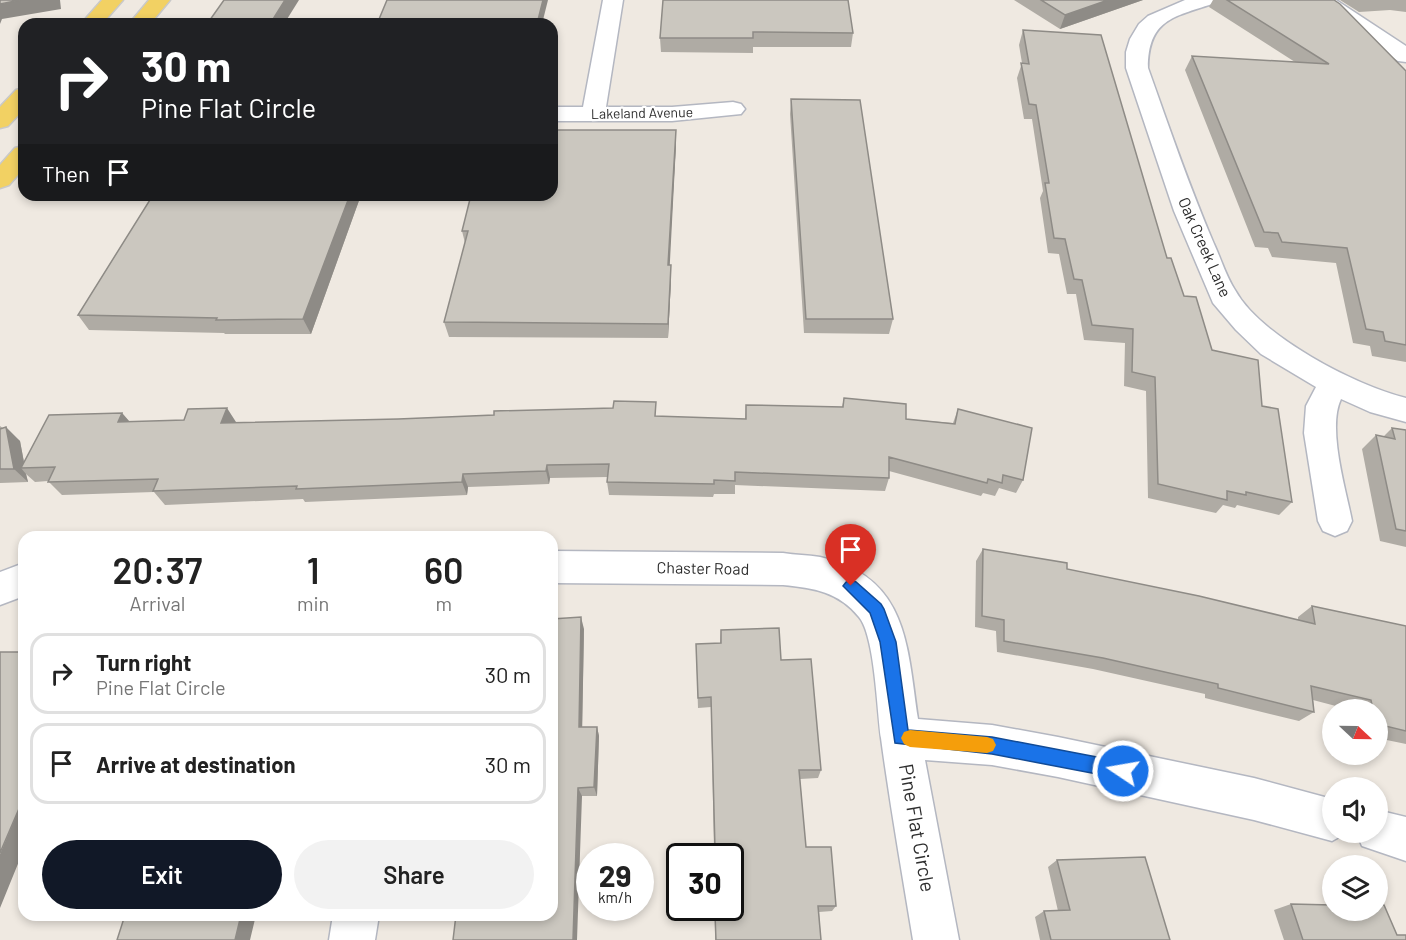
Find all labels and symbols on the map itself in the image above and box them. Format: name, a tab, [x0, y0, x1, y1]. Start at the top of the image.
street label: Lakeland Avenue	[591, 103, 693, 122]
street label: Oak Creek Lane	[1175, 194, 1236, 300]
pin	[825, 524, 876, 586]
street label: Chaster Road	[656, 557, 750, 578]
north arrow	[1322, 699, 1388, 765]
position arrow	[1091, 739, 1155, 803]
street label: Pine Flat Circle	[895, 762, 941, 894]
speed limit sign: 30	[666, 843, 744, 921]

